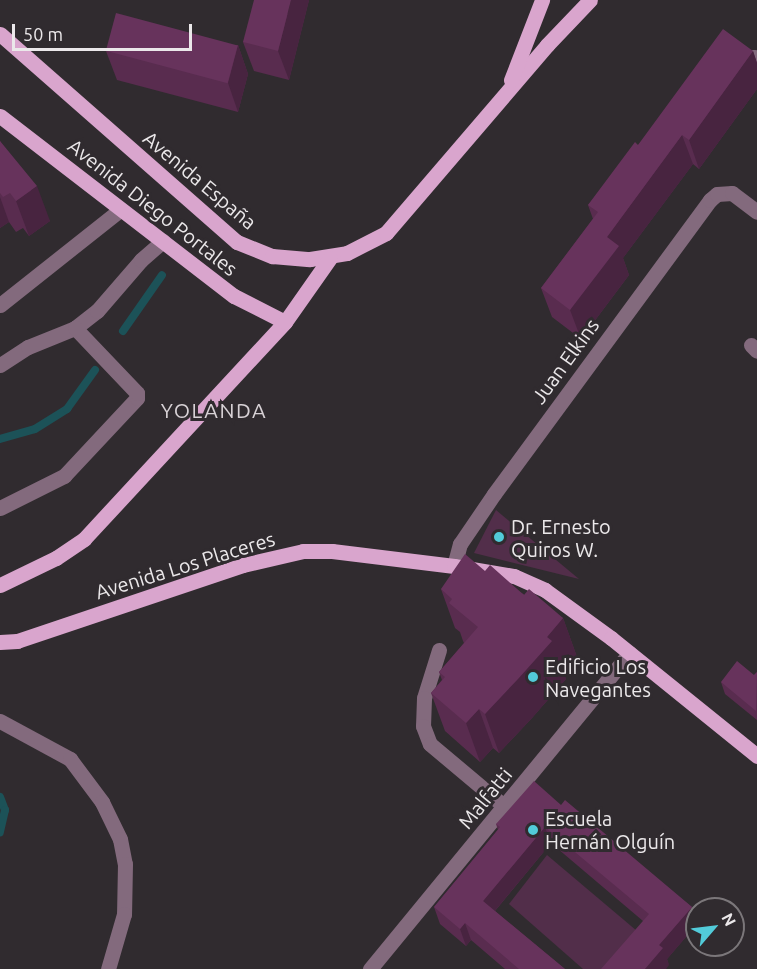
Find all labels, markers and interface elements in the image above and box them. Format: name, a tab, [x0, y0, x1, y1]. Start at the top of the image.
scale bar	[15, 12, 195, 50]
text: 50 m	[23, 24, 63, 44]
street label: Avenida España	[139, 126, 261, 234]
street label: Avenida Diego Portales	[64, 133, 242, 281]
street label: Juan Elkins	[526, 314, 604, 408]
district label: YOLANDA	[161, 397, 267, 423]
place label: Dr. Ernesto Quiros W.	[511, 514, 611, 561]
street label: Avenida Los Placeres	[92, 526, 278, 604]
marker: Dr. Ernesto Quiros W.	[492, 530, 506, 544]
place label: Edificio Los Navegantes	[545, 654, 651, 701]
marker: Edificio Los Navegantes	[526, 670, 540, 684]
street label: Malfatti	[453, 763, 517, 833]
place label: Escuela Hernán Olguín	[545, 807, 675, 854]
marker: Escuela Hernán Olguín	[526, 823, 540, 837]
north arrow	[685, 897, 745, 957]
text: N	[718, 910, 740, 929]

